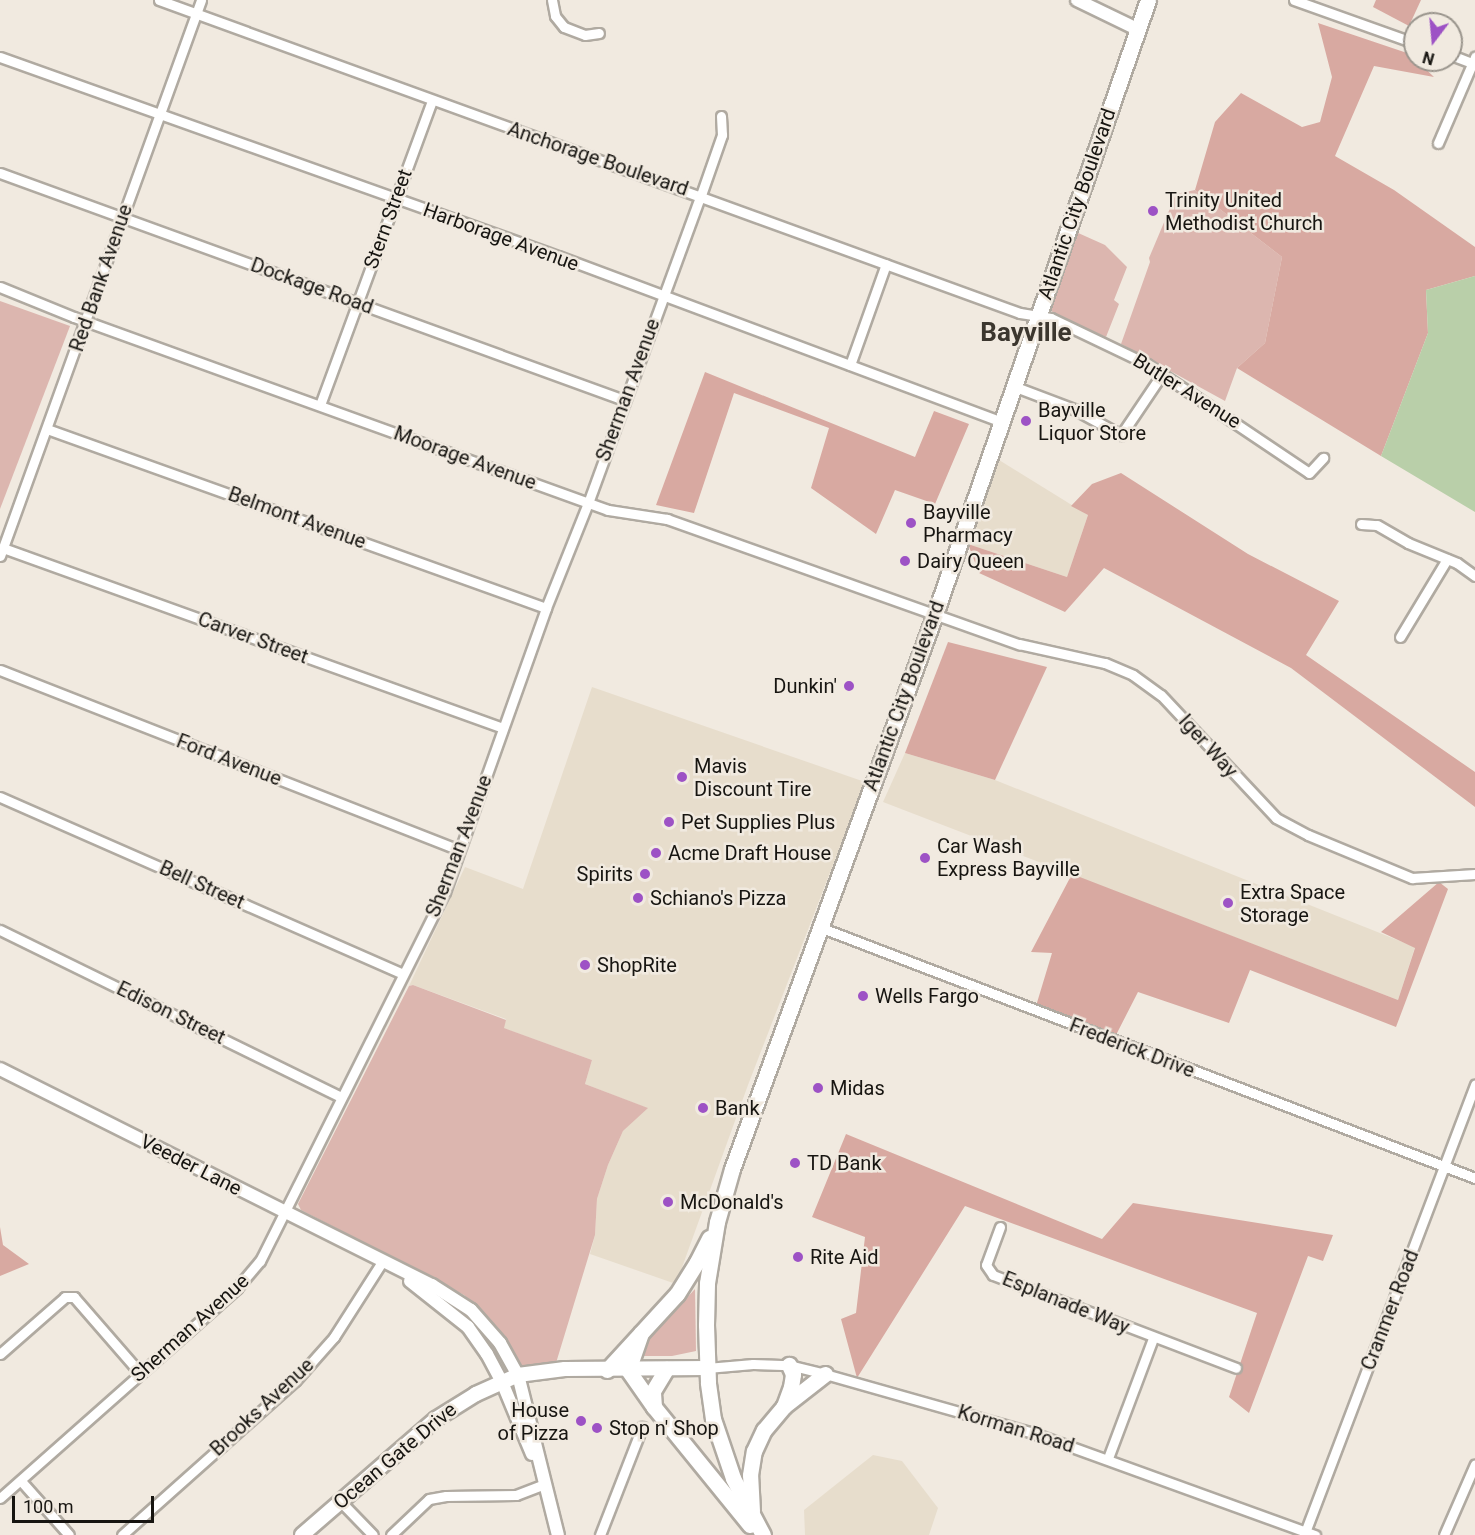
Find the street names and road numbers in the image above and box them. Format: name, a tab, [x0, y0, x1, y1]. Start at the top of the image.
street label: Atlantic City Boulevard	[1033, 105, 1121, 303]
street label: Anchorage Boulevard	[504, 117, 692, 201]
street label: Stern Street	[359, 166, 417, 272]
street label: Harborage Avenue	[420, 198, 582, 276]
street label: Red Bank Avenue	[65, 201, 137, 355]
street label: Dockage Road	[247, 253, 377, 319]
street label: Sherman Avenue	[591, 315, 665, 465]
street label: Butler Avenue	[1129, 348, 1245, 434]
street label: Moorage Avenue	[391, 421, 539, 495]
street label: Belmont Avenue	[225, 482, 369, 554]
street label: Atlantic City Boulevard	[858, 598, 950, 794]
street label: Carver Street	[195, 607, 311, 669]
street label: Iger Way	[1173, 709, 1243, 783]
street label: Ford Avenue	[173, 729, 285, 791]
street label: Sherman Avenue	[421, 772, 497, 920]
street label: Bell Street	[156, 856, 248, 914]
street label: Edison Street	[113, 976, 229, 1050]
street label: Frederick Drive	[1066, 1013, 1198, 1083]
street label: Veeder Lane	[136, 1129, 246, 1201]
street label: Cranmer Road	[1356, 1246, 1424, 1374]
street label: Esplanade Way	[999, 1267, 1133, 1339]
street label: Sherman Avenue	[126, 1269, 254, 1387]
street label: Brooks Avenue	[205, 1353, 319, 1461]
street label: Ocean Gate Drive	[329, 1398, 461, 1514]
street label: Korman Road	[955, 1400, 1077, 1458]

